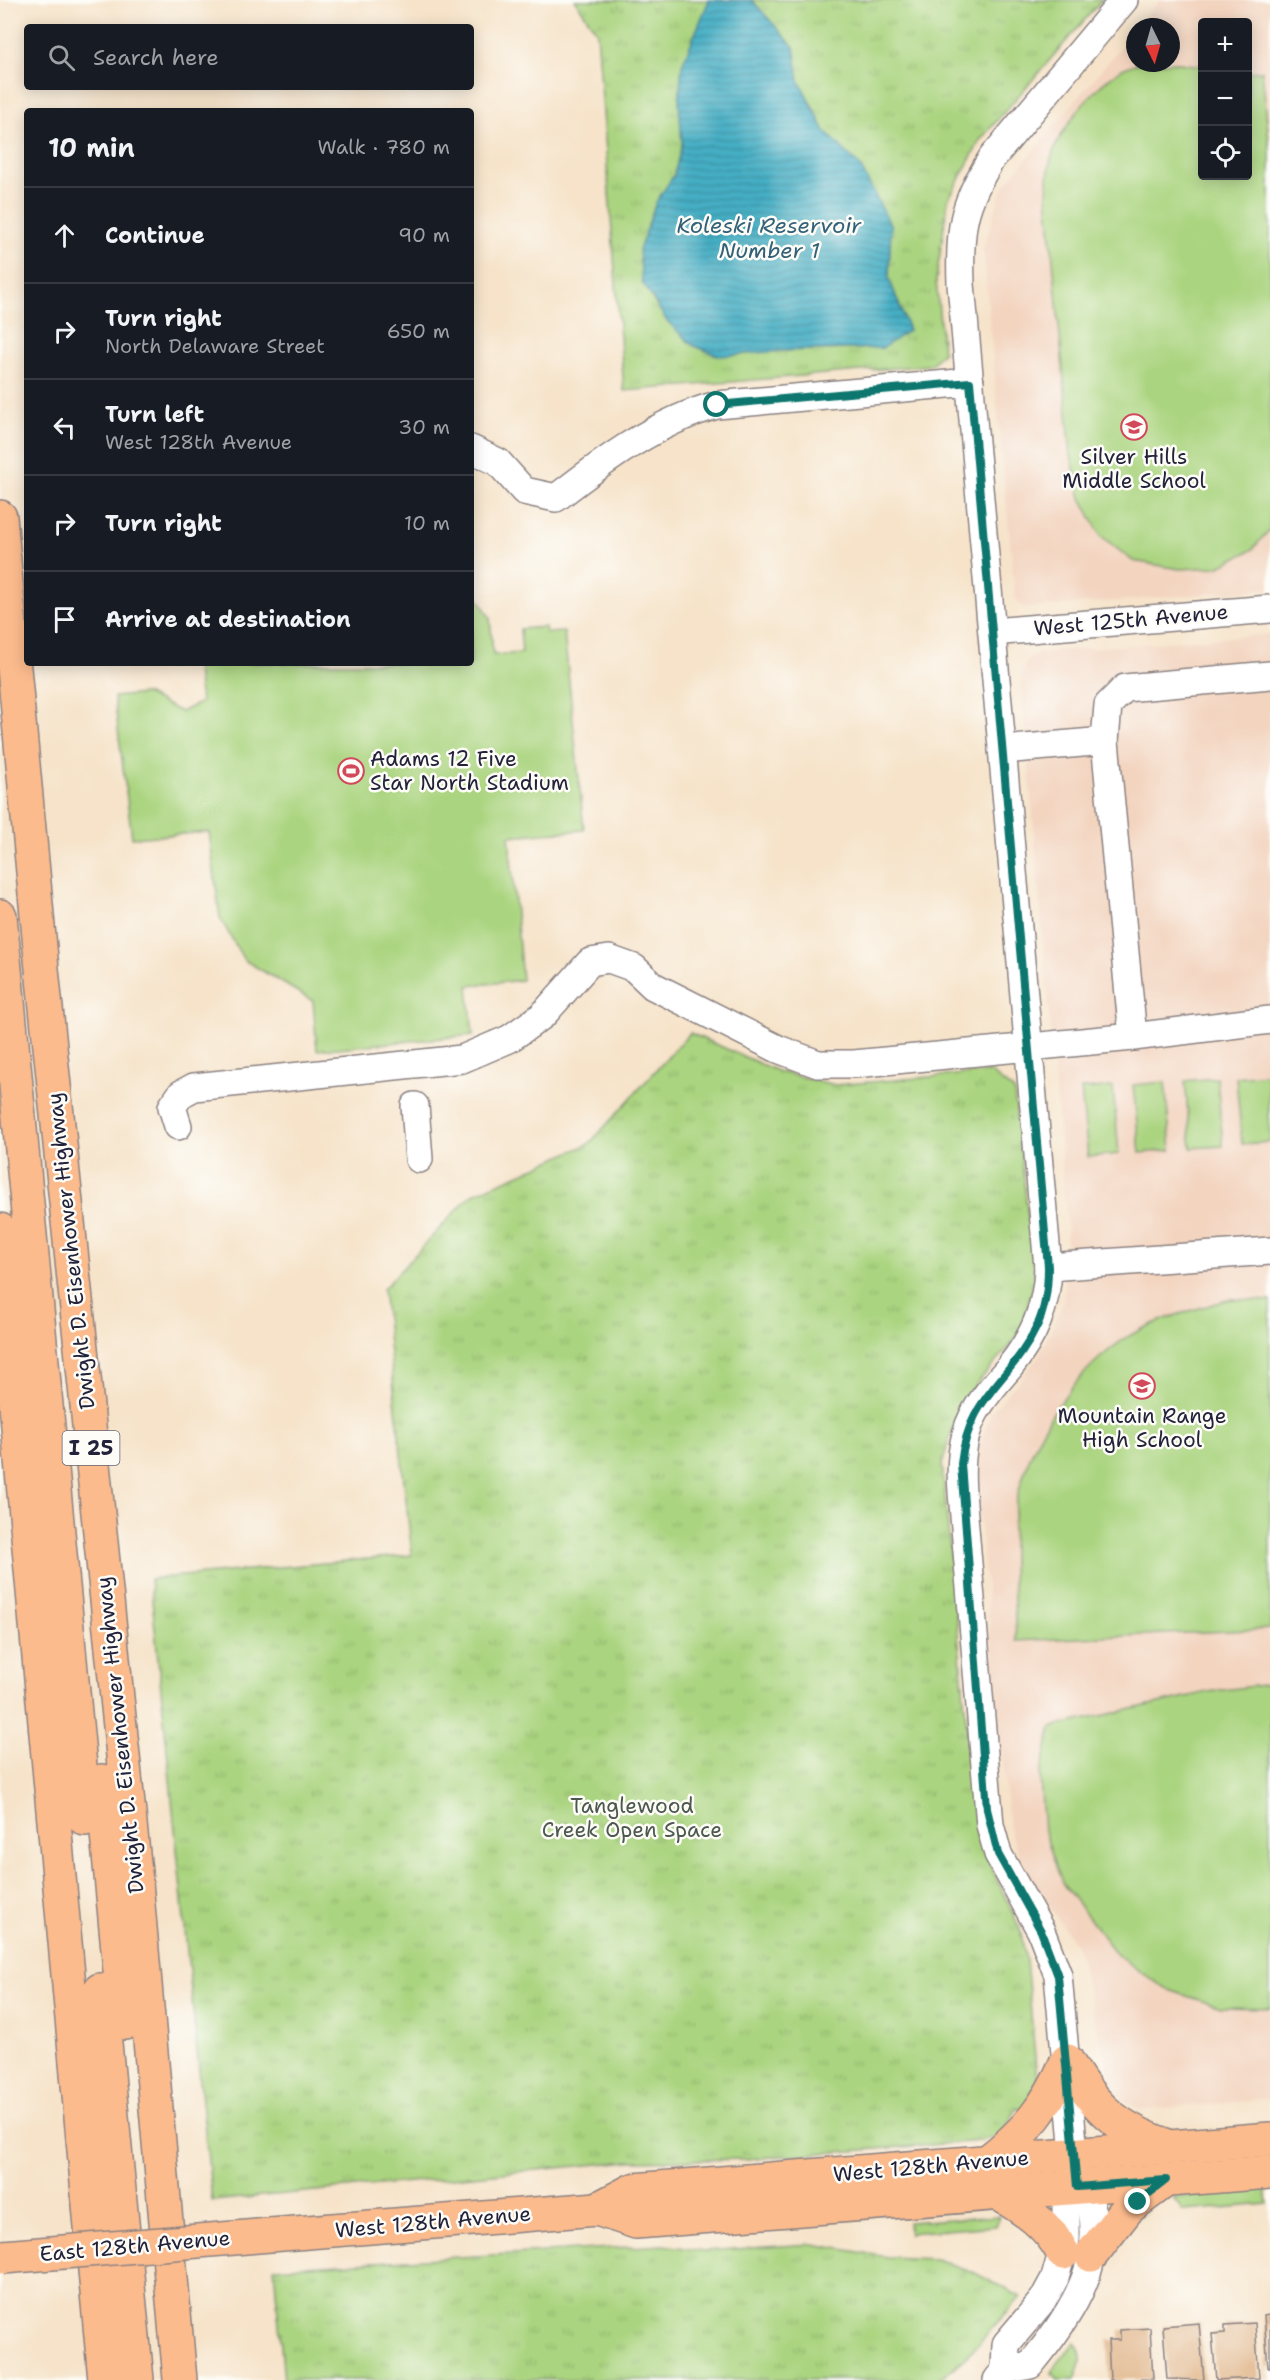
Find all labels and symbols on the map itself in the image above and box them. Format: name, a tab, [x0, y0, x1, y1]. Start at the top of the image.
north arrow	[1126, 18, 1180, 72]
water label: Koleski Reservoir Number 1	[676, 211, 862, 265]
route start	[703, 391, 729, 417]
school or university icon: Silver Hills Middle School	[1119, 412, 1149, 442]
place label: Silver Hills Middle School	[1062, 443, 1206, 495]
street label: West 125th Avenue	[1032, 598, 1230, 642]
place label: Adams 12 Five Star North Stadium	[370, 745, 569, 797]
sports icon: Adams 12 Five Star North Stadium	[336, 756, 366, 786]
street label: Dwight D. Eisenhower Highway	[40, 1091, 102, 1411]
school or university icon: Mountain Range High School	[1127, 1371, 1157, 1401]
place label: Mountain Range High School	[1057, 1402, 1227, 1454]
road number: I 25	[62, 1431, 119, 1465]
street label: Dwight D. Eisenhower Highway	[89, 1575, 151, 1895]
park label: Tanglewood Creek Open Space	[542, 1792, 722, 1844]
street label: West 128th Avenue	[832, 2143, 1030, 2189]
route end	[1124, 2188, 1150, 2214]
street label: West 128th Avenue	[334, 2199, 532, 2245]
street label: East 128th Avenue	[38, 2224, 232, 2268]

